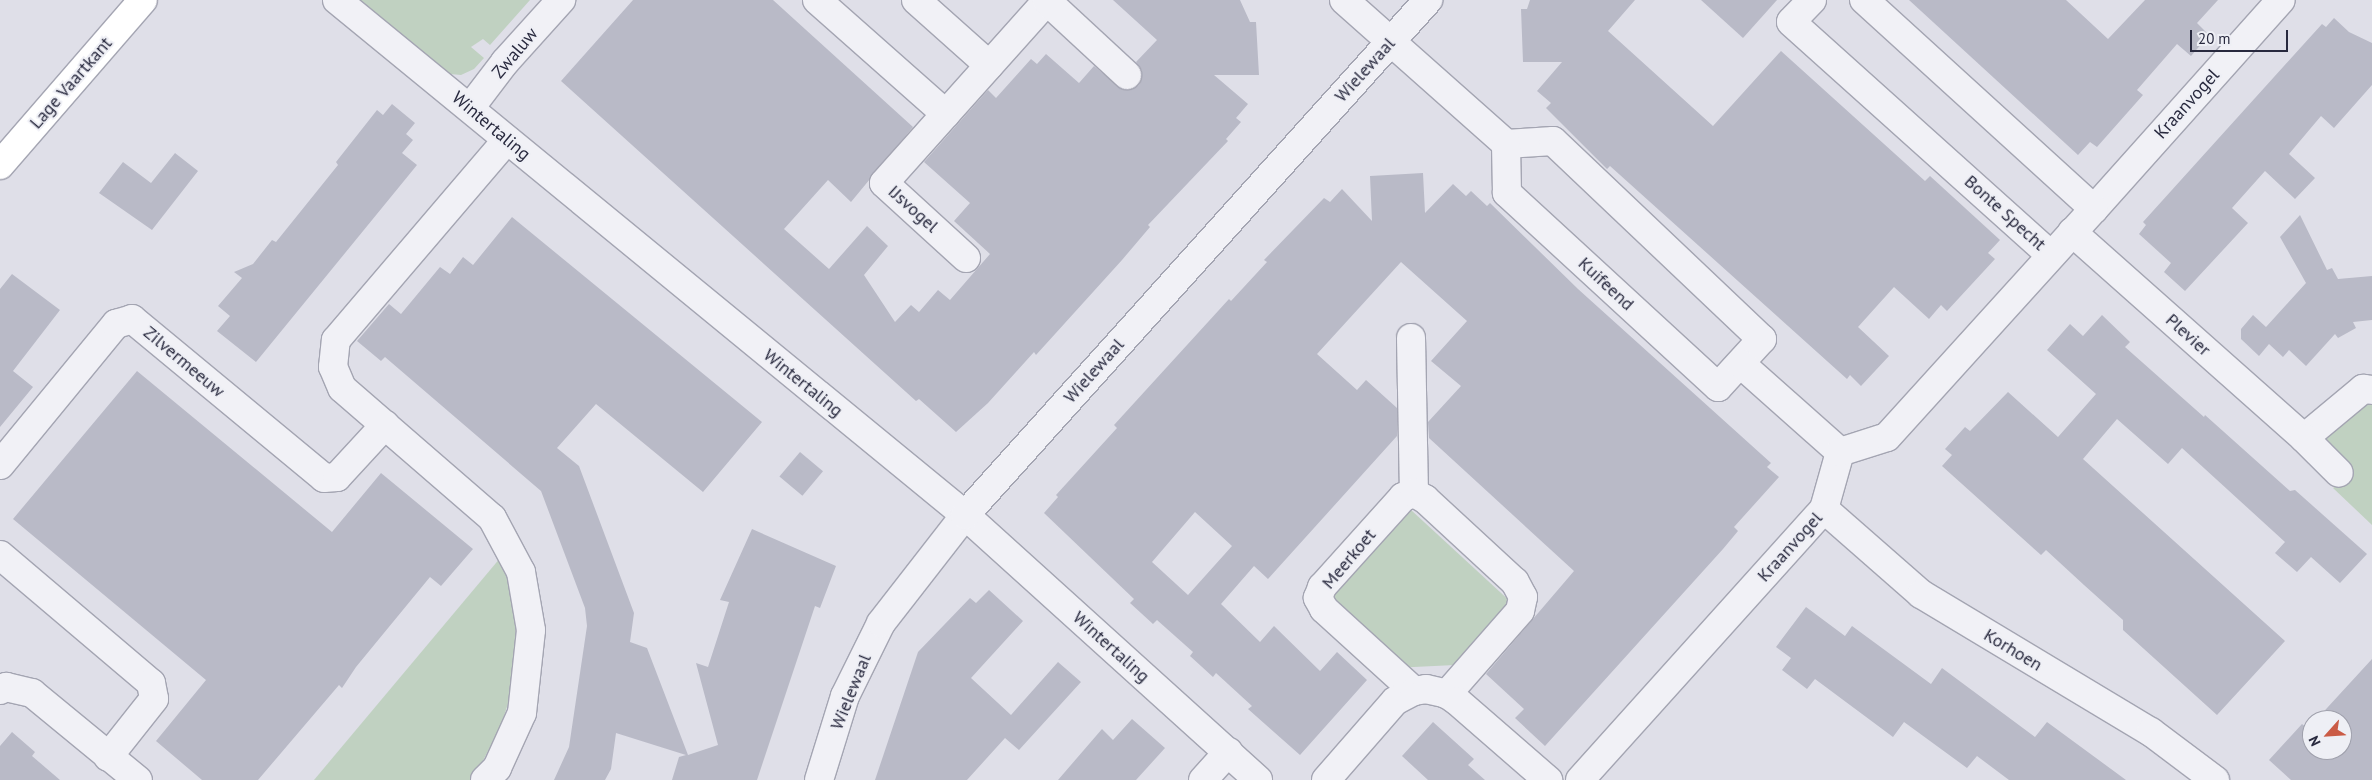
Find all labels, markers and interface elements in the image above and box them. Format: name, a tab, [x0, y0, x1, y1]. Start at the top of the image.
scale bar	[2192, 20, 2290, 52]
street label: Zwaluw	[488, 23, 542, 83]
text: 20 m	[2198, 29, 2231, 48]
street label: Lage Vaartkant	[25, 33, 117, 133]
street label: Wielewaal	[1330, 33, 1400, 107]
street label: Kraanvogel	[2150, 65, 2224, 143]
street label: Wintertaling	[447, 87, 535, 165]
street label: Bonte Specht	[1960, 171, 2050, 255]
street label: IJsvogel	[883, 181, 943, 237]
street label: Kuifeend	[1574, 253, 1638, 315]
street label: Plevier	[2161, 309, 2215, 361]
street label: Zilvermeeuw	[139, 322, 229, 402]
street label: Wielewaal	[1059, 334, 1129, 408]
street label: Wintertaling	[759, 344, 847, 422]
street label: Kraanvogel	[1753, 508, 1827, 586]
street label: Meerkoet	[1318, 525, 1380, 593]
street label: Wintertaling	[1068, 607, 1154, 687]
street label: Korhoen	[1980, 624, 2046, 676]
street label: Wielewaal	[826, 651, 876, 733]
north arrow	[2302, 710, 2352, 760]
text: N	[2304, 733, 2325, 749]

